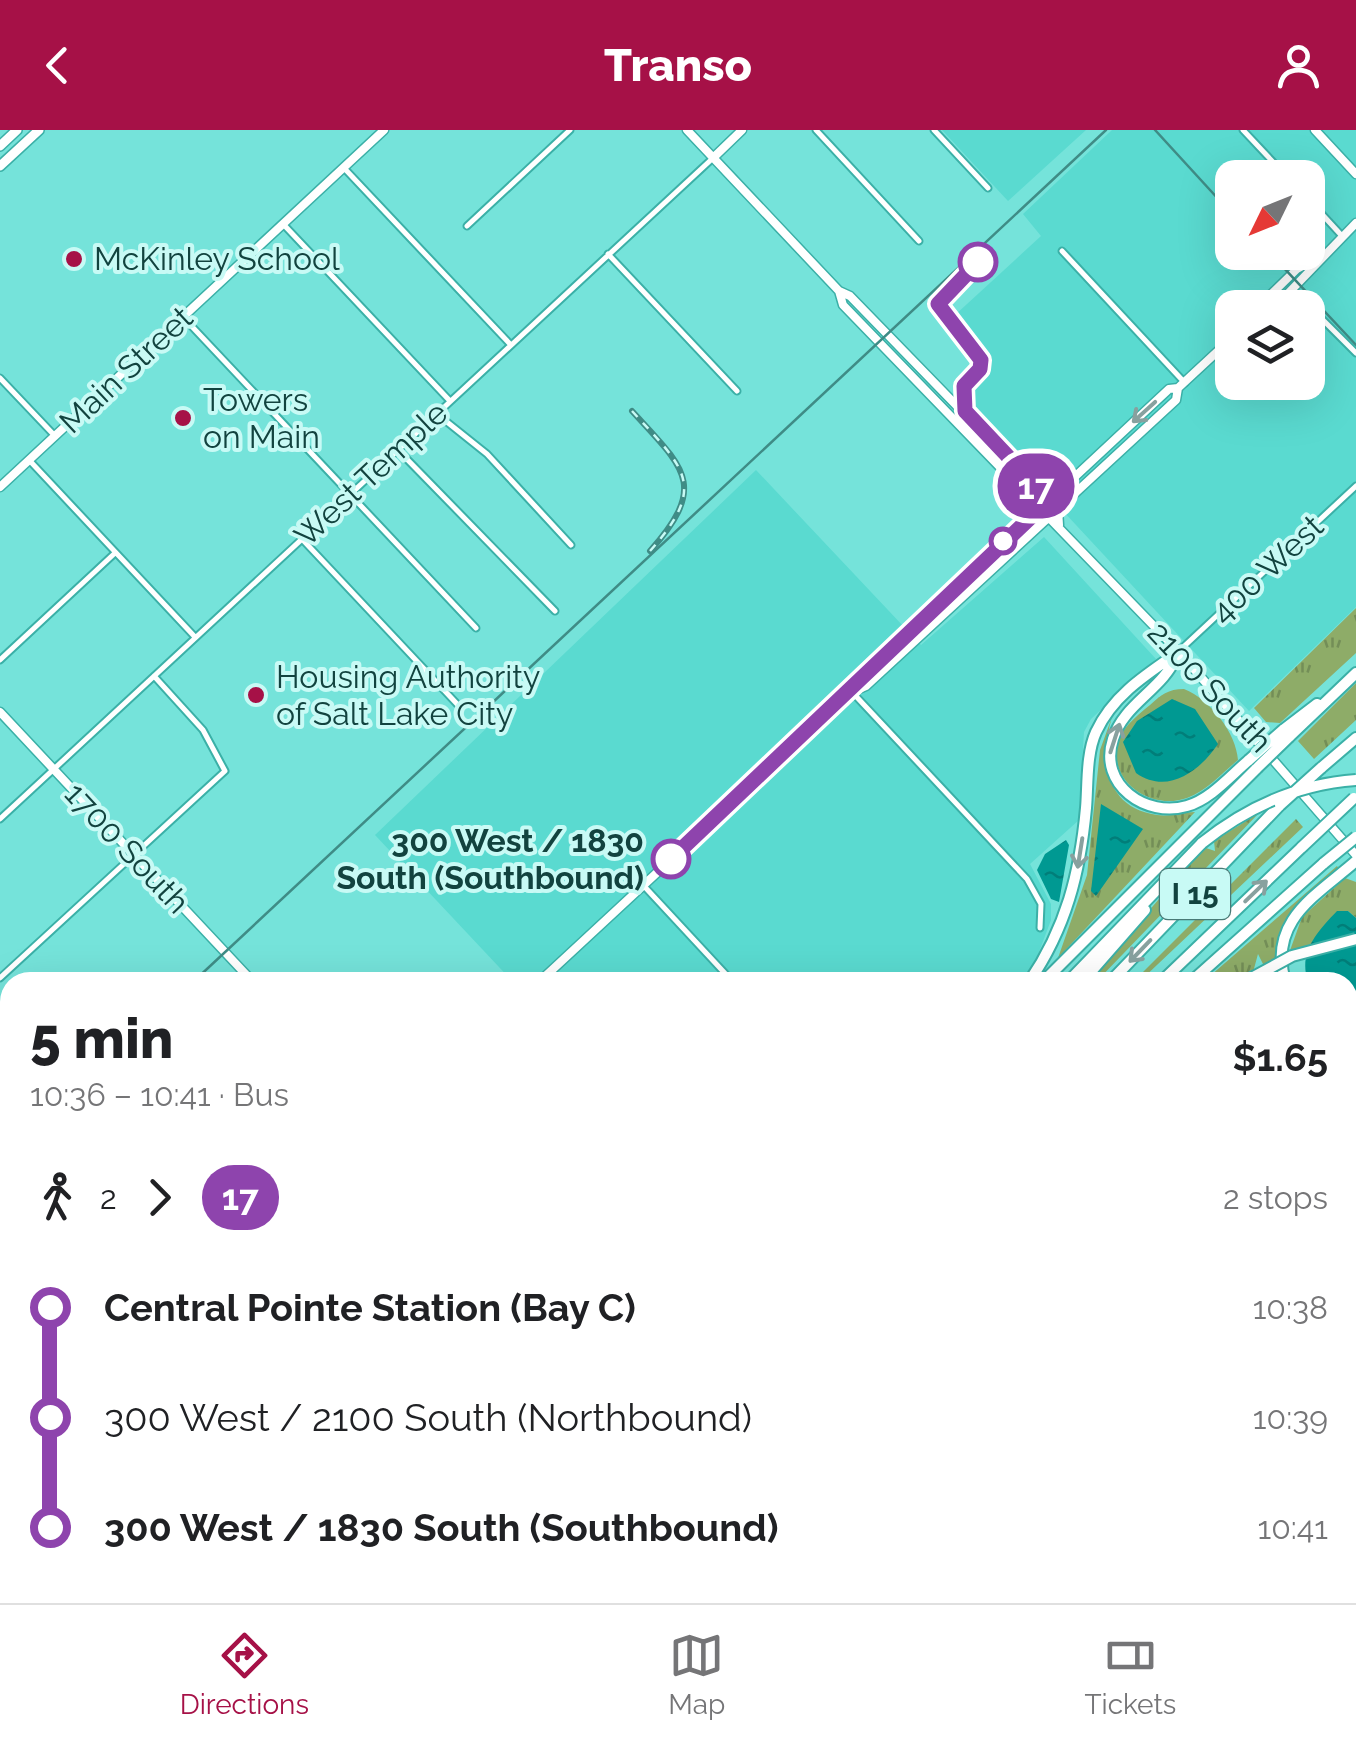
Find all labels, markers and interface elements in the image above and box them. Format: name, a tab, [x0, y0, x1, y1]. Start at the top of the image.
icon: back	[30, 38, 85, 93]
icon: person	[1271, 38, 1326, 93]
text: Transo	[604, 39, 752, 92]
north arrow	[1215, 160, 1325, 270]
map controls	[1215, 160, 1325, 400]
place label: McKinley School	[94, 240, 340, 277]
unlabelled marker	[959, 243, 997, 281]
marker: McKinley School	[63, 248, 85, 270]
button: layers	[1215, 290, 1325, 400]
street label: Main Street	[52, 299, 200, 440]
place label: Towers on Main	[203, 381, 320, 455]
street label: West Temple	[287, 394, 455, 554]
one-way arrow	[1132, 400, 1157, 423]
marker: Towers on Main	[172, 407, 194, 429]
line badge: 17	[991, 454, 1081, 518]
text: 17	[1018, 466, 1054, 507]
street label: 400 West	[1203, 507, 1331, 630]
unlabelled marker	[990, 528, 1016, 554]
street label: 2100 South	[1141, 614, 1280, 759]
place label: Housing Authority of Salt Lake City	[276, 658, 540, 732]
marker: Housing Authority of Salt Lake City	[245, 684, 267, 706]
one-way arrow	[1108, 723, 1126, 755]
street label: 1700 South	[58, 775, 197, 921]
place label: 300 West / 1830 South (Southbound)	[336, 822, 644, 896]
one-way arrow	[1071, 836, 1089, 868]
marker: 300 West / 1830 South (Southbound)	[652, 840, 690, 878]
road number: I 15	[1160, 869, 1230, 919]
one-way arrow	[1244, 879, 1268, 903]
one-way arrow	[1128, 939, 1152, 963]
text: 5 min	[30, 1006, 173, 1071]
text: $1.65	[1232, 1035, 1328, 1080]
text: 10:36 – 10:41 · Bus	[30, 1076, 289, 1113]
icon: walk	[30, 1170, 85, 1225]
icon: forward	[132, 1170, 187, 1225]
text: 17	[222, 1177, 259, 1218]
text: 2	[100, 1179, 117, 1216]
text: 2 stops	[1223, 1179, 1328, 1216]
text: Central Pointe Station (Bay C)	[104, 1285, 636, 1330]
text: 10:38	[1253, 1289, 1328, 1326]
text: 300 West / 2100 South (Northbound)	[104, 1395, 752, 1440]
text: 10:39	[1253, 1399, 1328, 1436]
text: 300 West / 1830 South (Southbound)	[104, 1505, 778, 1550]
text: 10:41	[1258, 1509, 1328, 1546]
tab: Directions	[180, 1628, 309, 1721]
tab: Map	[668, 1628, 725, 1721]
tab: Tickets	[1084, 1628, 1176, 1721]

